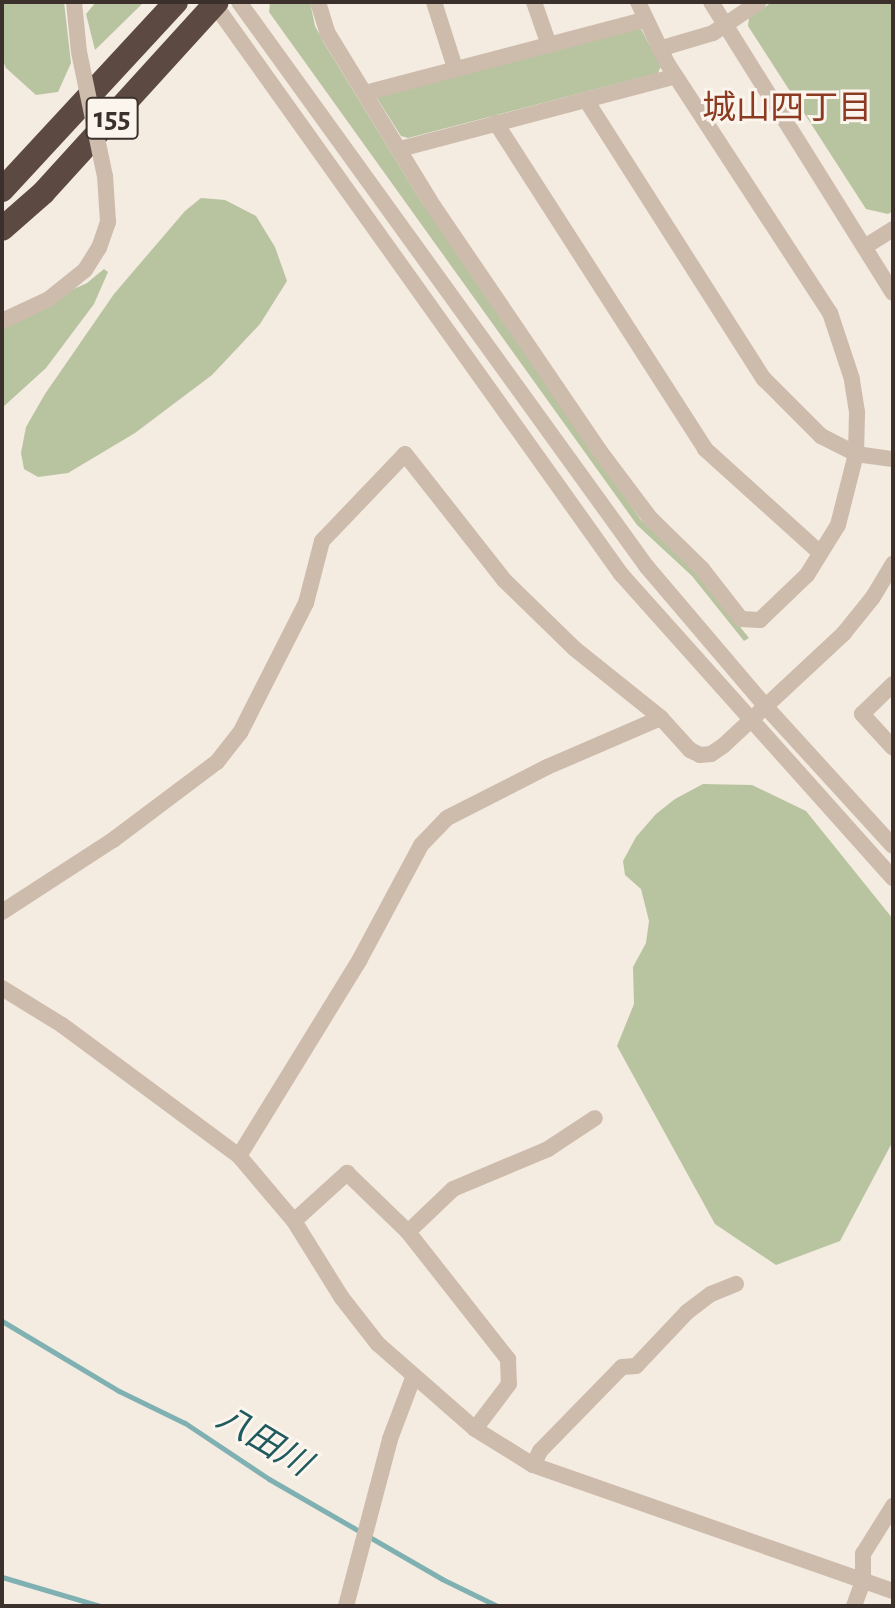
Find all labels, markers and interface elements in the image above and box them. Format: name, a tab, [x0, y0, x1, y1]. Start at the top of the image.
district label: 城山四丁目	[702, 90, 872, 130]
road number: 155	[84, 92, 140, 144]
water label: 八田川	[209, 1398, 317, 1486]

